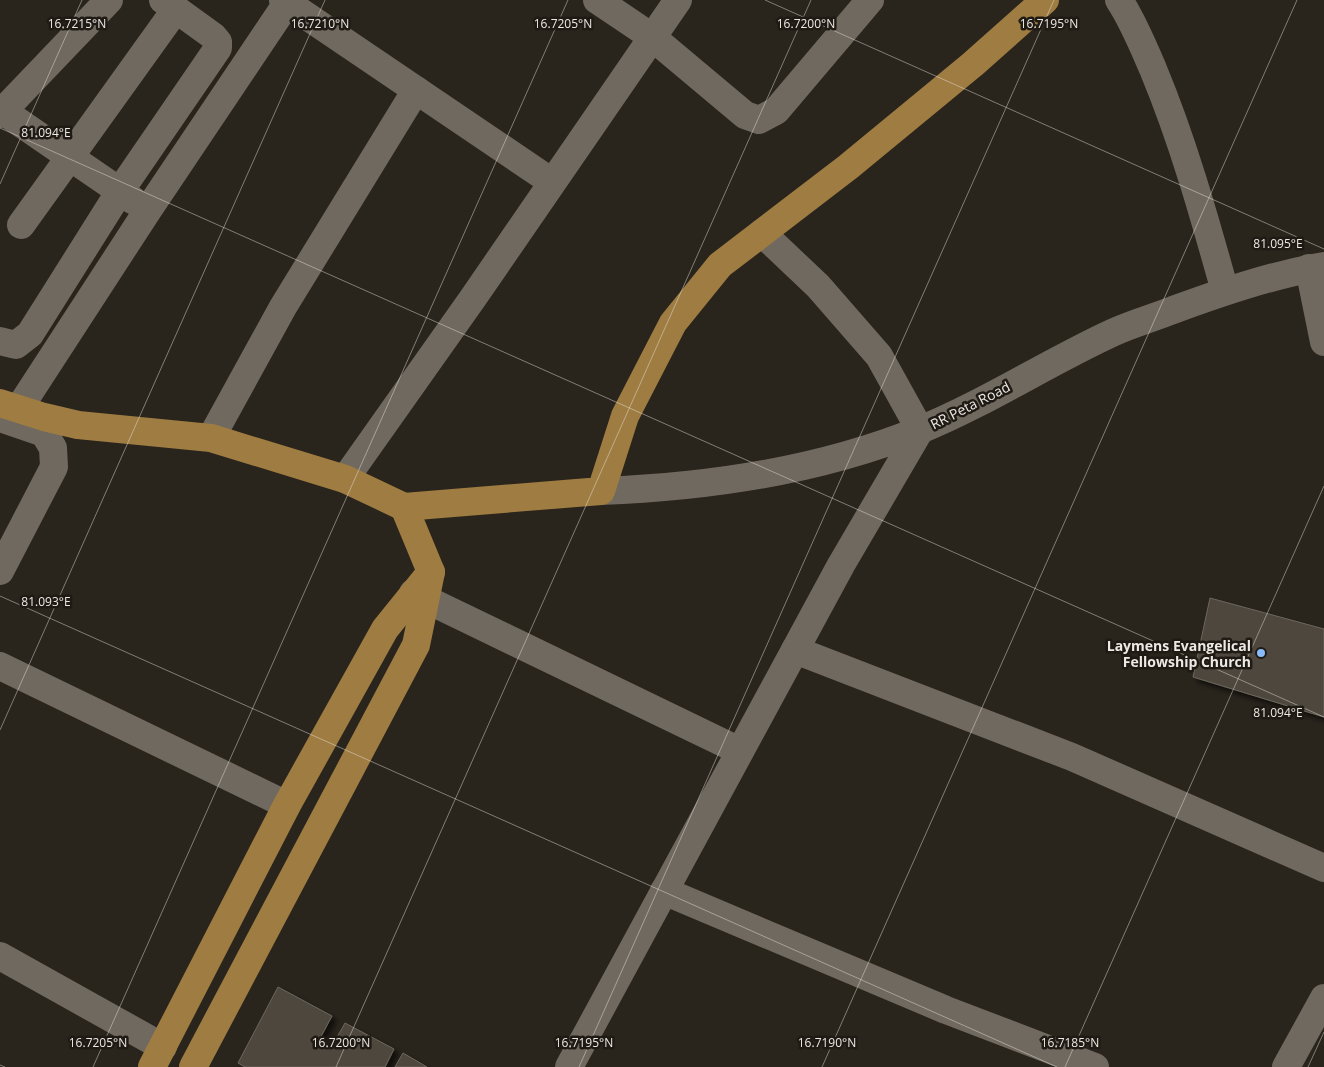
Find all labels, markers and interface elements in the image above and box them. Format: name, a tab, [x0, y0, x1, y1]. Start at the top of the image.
text: 16.7215°N	[48, 15, 106, 32]
text: 16.7210°N	[291, 15, 349, 32]
text: 16.7205°N	[534, 15, 592, 32]
text: 16.7200°N	[777, 15, 835, 32]
text: 16.7195°N	[1020, 15, 1078, 32]
text: 81.094°E	[21, 124, 71, 141]
text: 81.095°E	[1253, 235, 1303, 252]
street label: RR Peta Road	[927, 377, 1013, 433]
text: 81.093°E	[21, 593, 71, 610]
place label: Laymens Evangelical Fellowship Church	[1107, 636, 1251, 671]
marker: Laymens Evangelical Fellowship Church	[1255, 647, 1267, 659]
text: 81.094°E	[1253, 704, 1303, 721]
text: 16.7205°N	[69, 1034, 127, 1051]
text: 16.7200°N	[312, 1034, 370, 1051]
text: 16.7195°N	[555, 1034, 613, 1051]
text: 16.7190°N	[798, 1034, 856, 1051]
text: 16.7185°N	[1041, 1034, 1099, 1051]

